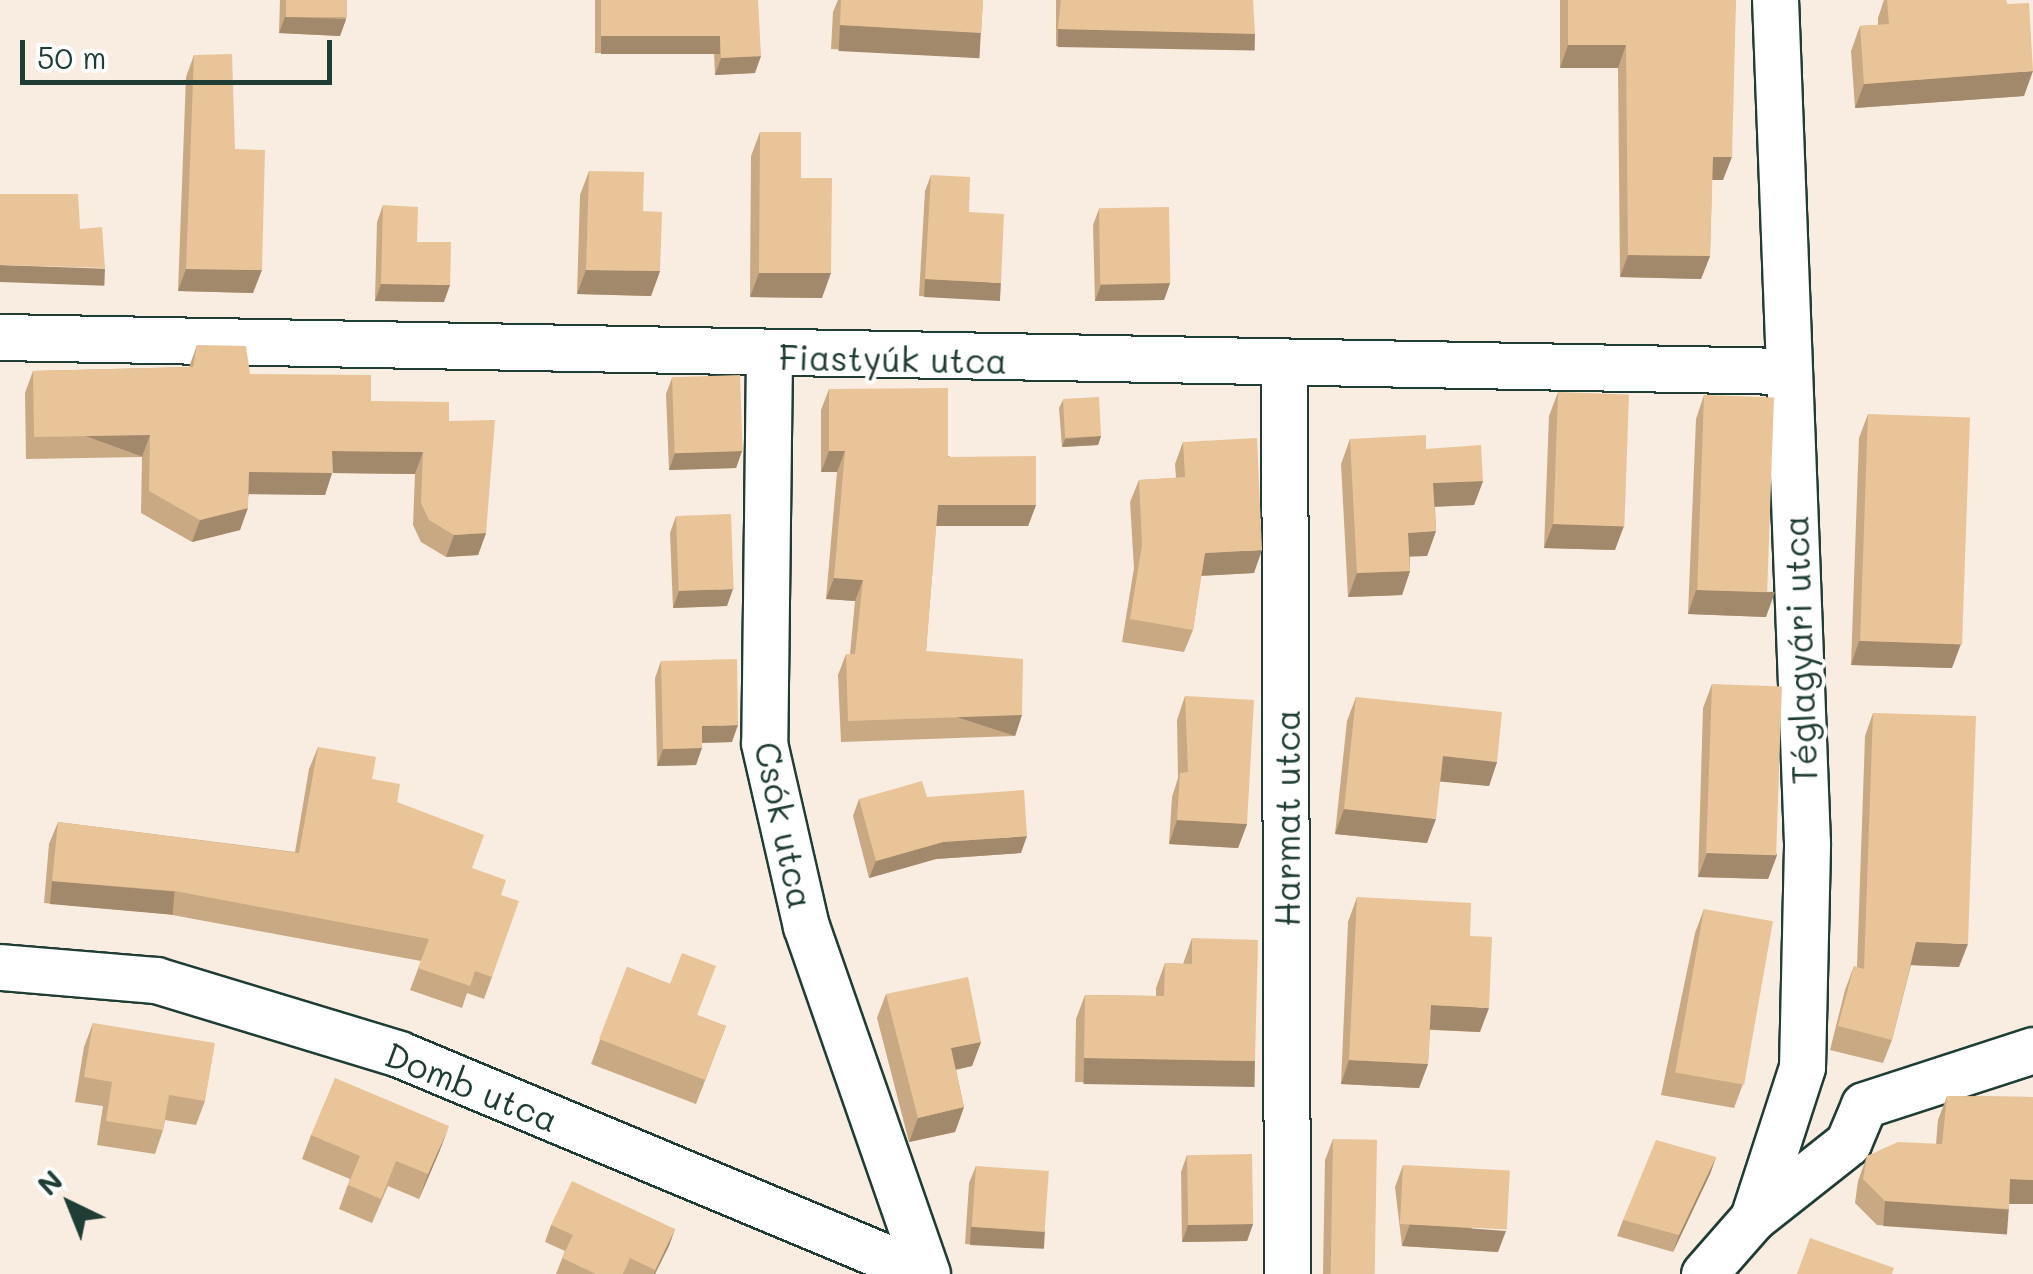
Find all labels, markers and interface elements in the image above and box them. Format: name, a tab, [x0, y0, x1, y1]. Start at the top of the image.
scale bar	[25, 20, 338, 82]
text: 50 m	[37, 37, 107, 77]
street label: Fiastyúk utca	[778, 335, 1008, 381]
street label: Téglagyári utca	[1773, 515, 1825, 785]
street label: Harmat utca	[1265, 709, 1307, 927]
street label: Csók utca	[747, 738, 823, 912]
street label: Domb utca	[379, 1032, 565, 1140]
north arrow	[20, 1154, 120, 1254]
text: N	[29, 1162, 70, 1202]

